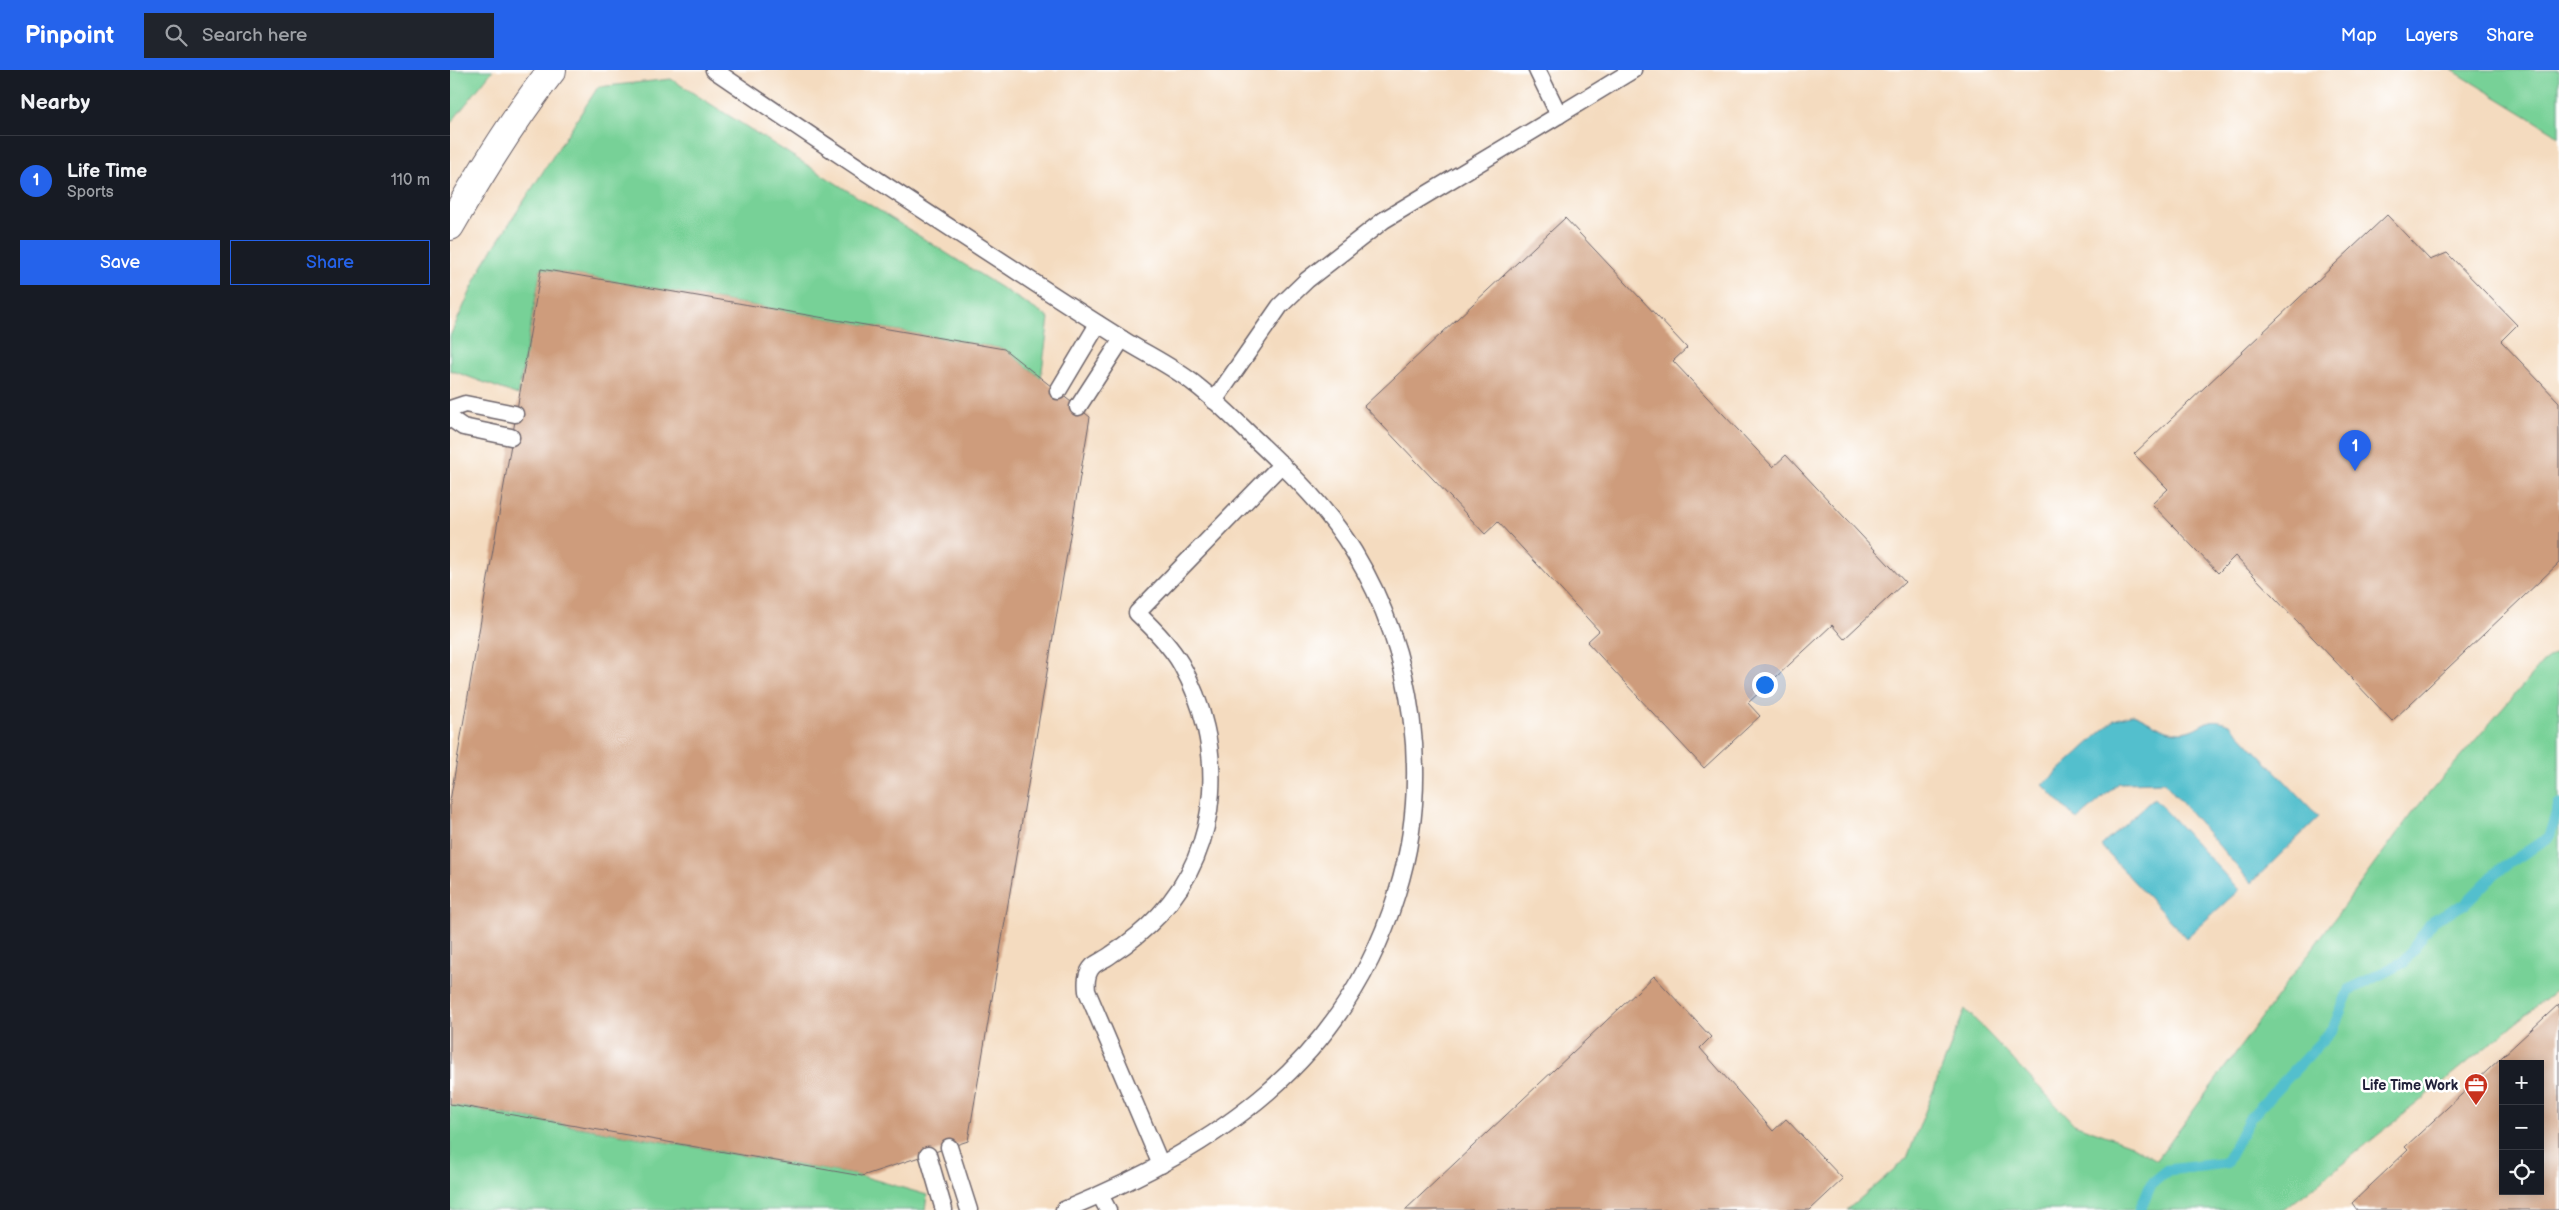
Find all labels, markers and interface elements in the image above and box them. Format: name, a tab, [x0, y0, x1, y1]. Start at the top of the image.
search box	[144, 13, 494, 58]
text: Pinpoint	[25, 21, 114, 50]
icon: search	[162, 21, 190, 49]
text: Search here	[202, 24, 307, 47]
text: Map	[2341, 25, 2377, 46]
text: Layers	[2405, 25, 2458, 46]
text: Share	[2486, 25, 2534, 46]
text: Nearby	[20, 90, 90, 115]
text: Life Time	[67, 160, 147, 183]
text: 1	[33, 171, 39, 190]
text: 110 m	[391, 171, 430, 190]
text: Sports	[67, 183, 114, 202]
button: Save	[20, 240, 220, 285]
button: Share	[230, 240, 430, 285]
pin: 1	[2339, 430, 2371, 471]
your location	[1752, 672, 1778, 698]
map controls	[2499, 1060, 2544, 1195]
button: +	[2499, 1060, 2544, 1105]
office icon: Life Time Work	[2463, 1072, 2489, 1106]
place label: Life Time Work	[2362, 1077, 2459, 1094]
button: −	[2499, 1105, 2544, 1150]
button: locate	[2499, 1150, 2544, 1195]

